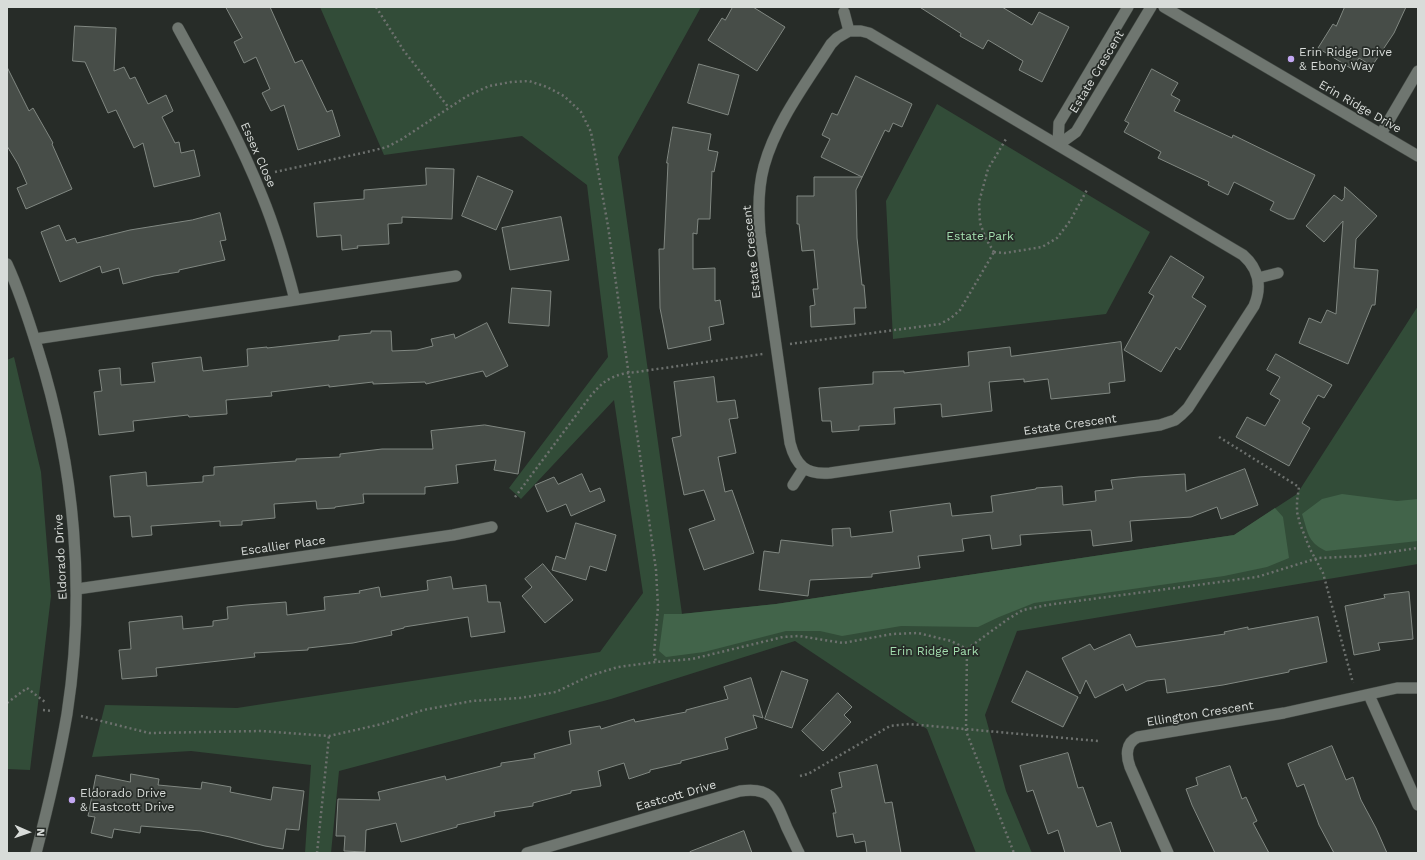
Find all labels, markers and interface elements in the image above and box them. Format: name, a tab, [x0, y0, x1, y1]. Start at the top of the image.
street label: Estate Crescent	[1067, 28, 1127, 116]
place label: Erin Ridge Drive & Ebony Way	[1299, 45, 1392, 73]
marker: Erin Ridge Drive & Ebony Way	[1286, 54, 1296, 64]
street label: Erin Ridge Drive	[1316, 77, 1404, 137]
street label: Essex Close	[237, 120, 279, 190]
street label: Estate Crescent	[740, 205, 764, 299]
park label: Estate Park	[946, 229, 1014, 243]
street label: Estate Crescent	[1023, 411, 1117, 439]
street label: Eldorado Drive	[52, 514, 70, 600]
street label: Escallier Place	[240, 533, 326, 559]
park label: Erin Ridge Park	[889, 644, 979, 658]
street label: Ellington Crescent	[1146, 698, 1254, 730]
street label: Eastcott Drive	[634, 778, 718, 814]
place label: Eldorado Drive & Eastcott Drive	[80, 786, 174, 814]
marker: Eldorado Drive & Eastcott Drive	[67, 795, 77, 805]
north arrow	[8, 812, 48, 852]
text: N	[34, 828, 47, 837]

